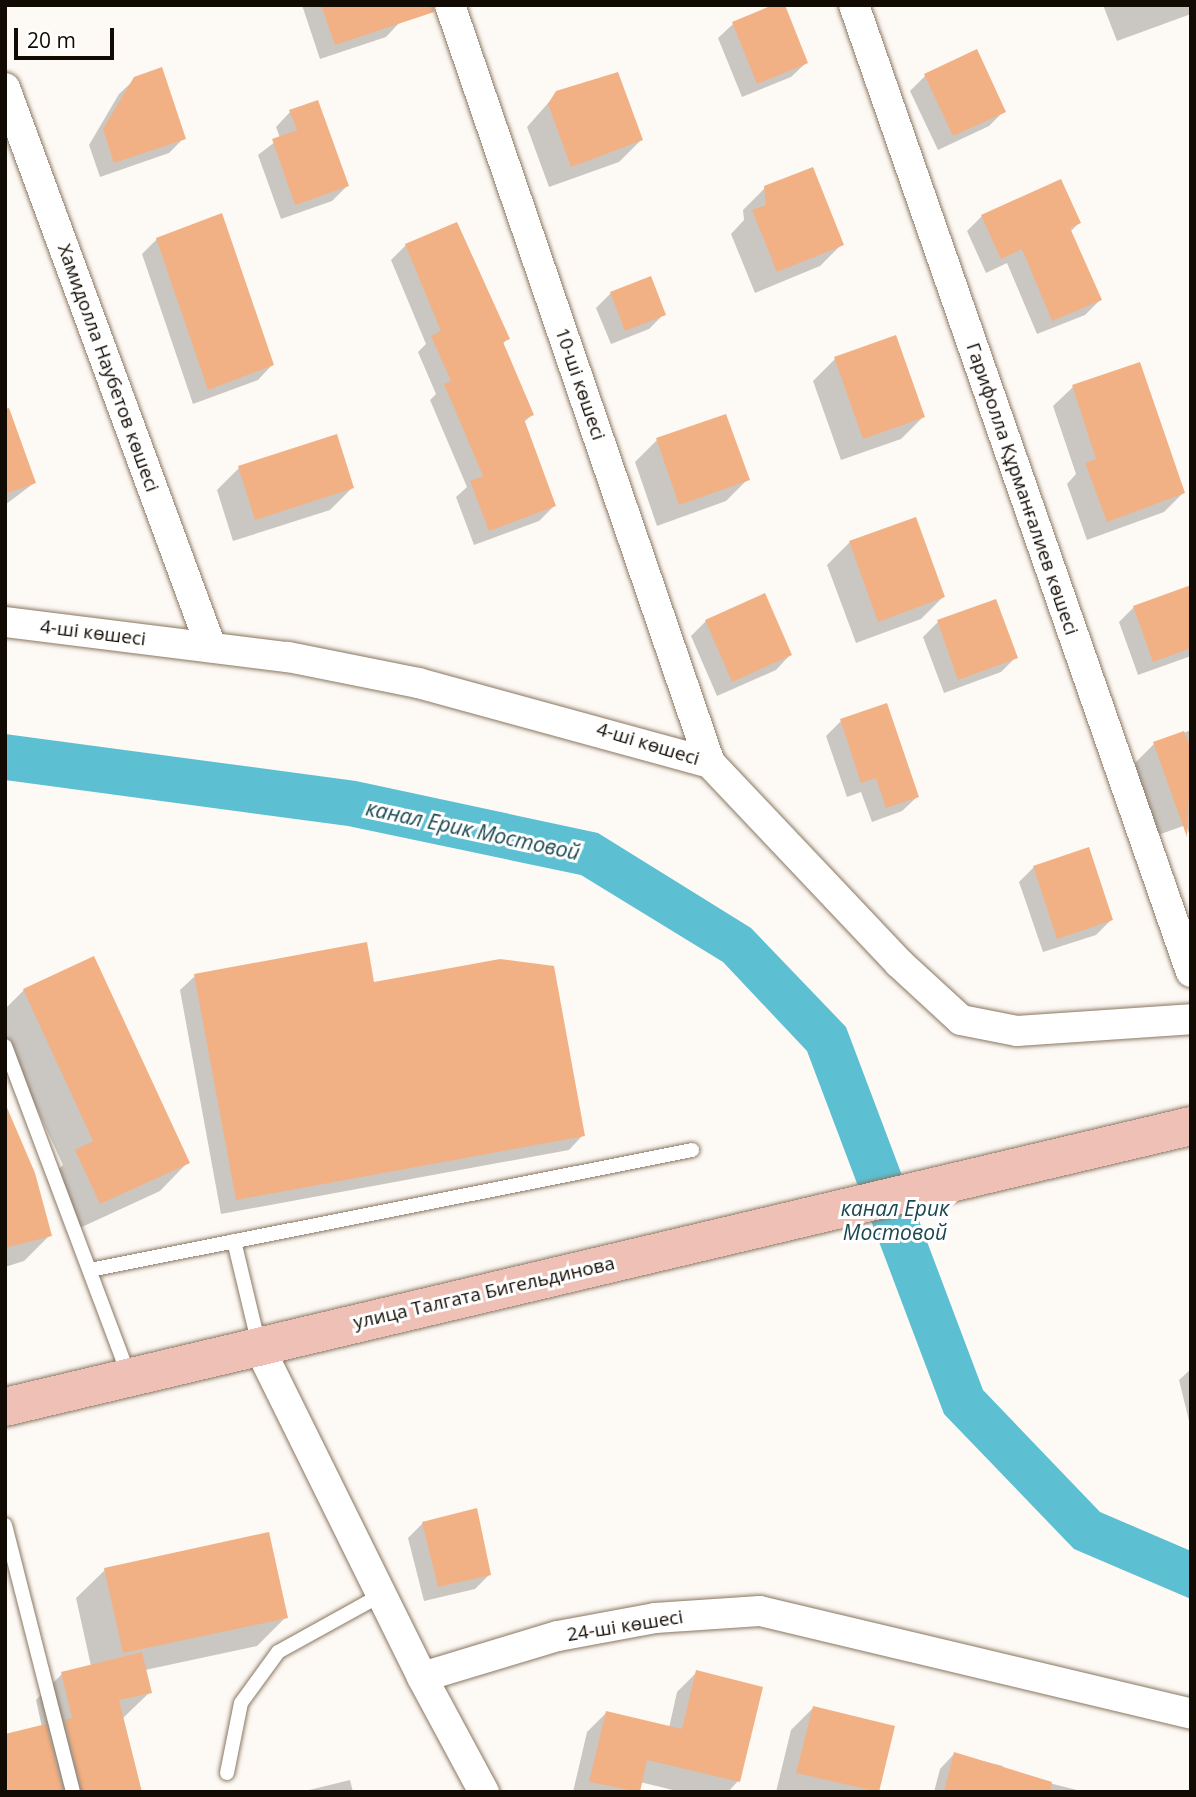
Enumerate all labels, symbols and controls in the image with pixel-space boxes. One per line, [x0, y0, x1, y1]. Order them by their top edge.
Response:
scale bar [18, 14, 117, 58]
text: 20 m [27, 26, 76, 54]
street label: Хамидолла Наубетов көшесі [52, 241, 164, 495]
street label: 10-ші көшесі [550, 325, 610, 443]
street label: Гарифолла Құрманғалиев көшесі [961, 340, 1083, 638]
street label: 4-ші көшесі [39, 615, 147, 651]
street label: 4-ші көшесі [594, 718, 702, 770]
water label: канал Ерик Мостовой [364, 795, 582, 865]
water label: канал Ерик Мостовой [841, 1195, 949, 1245]
street label: улица Талгата Бигельдинова [351, 1252, 617, 1334]
street label: 24-ші көшесі [565, 1606, 685, 1646]

